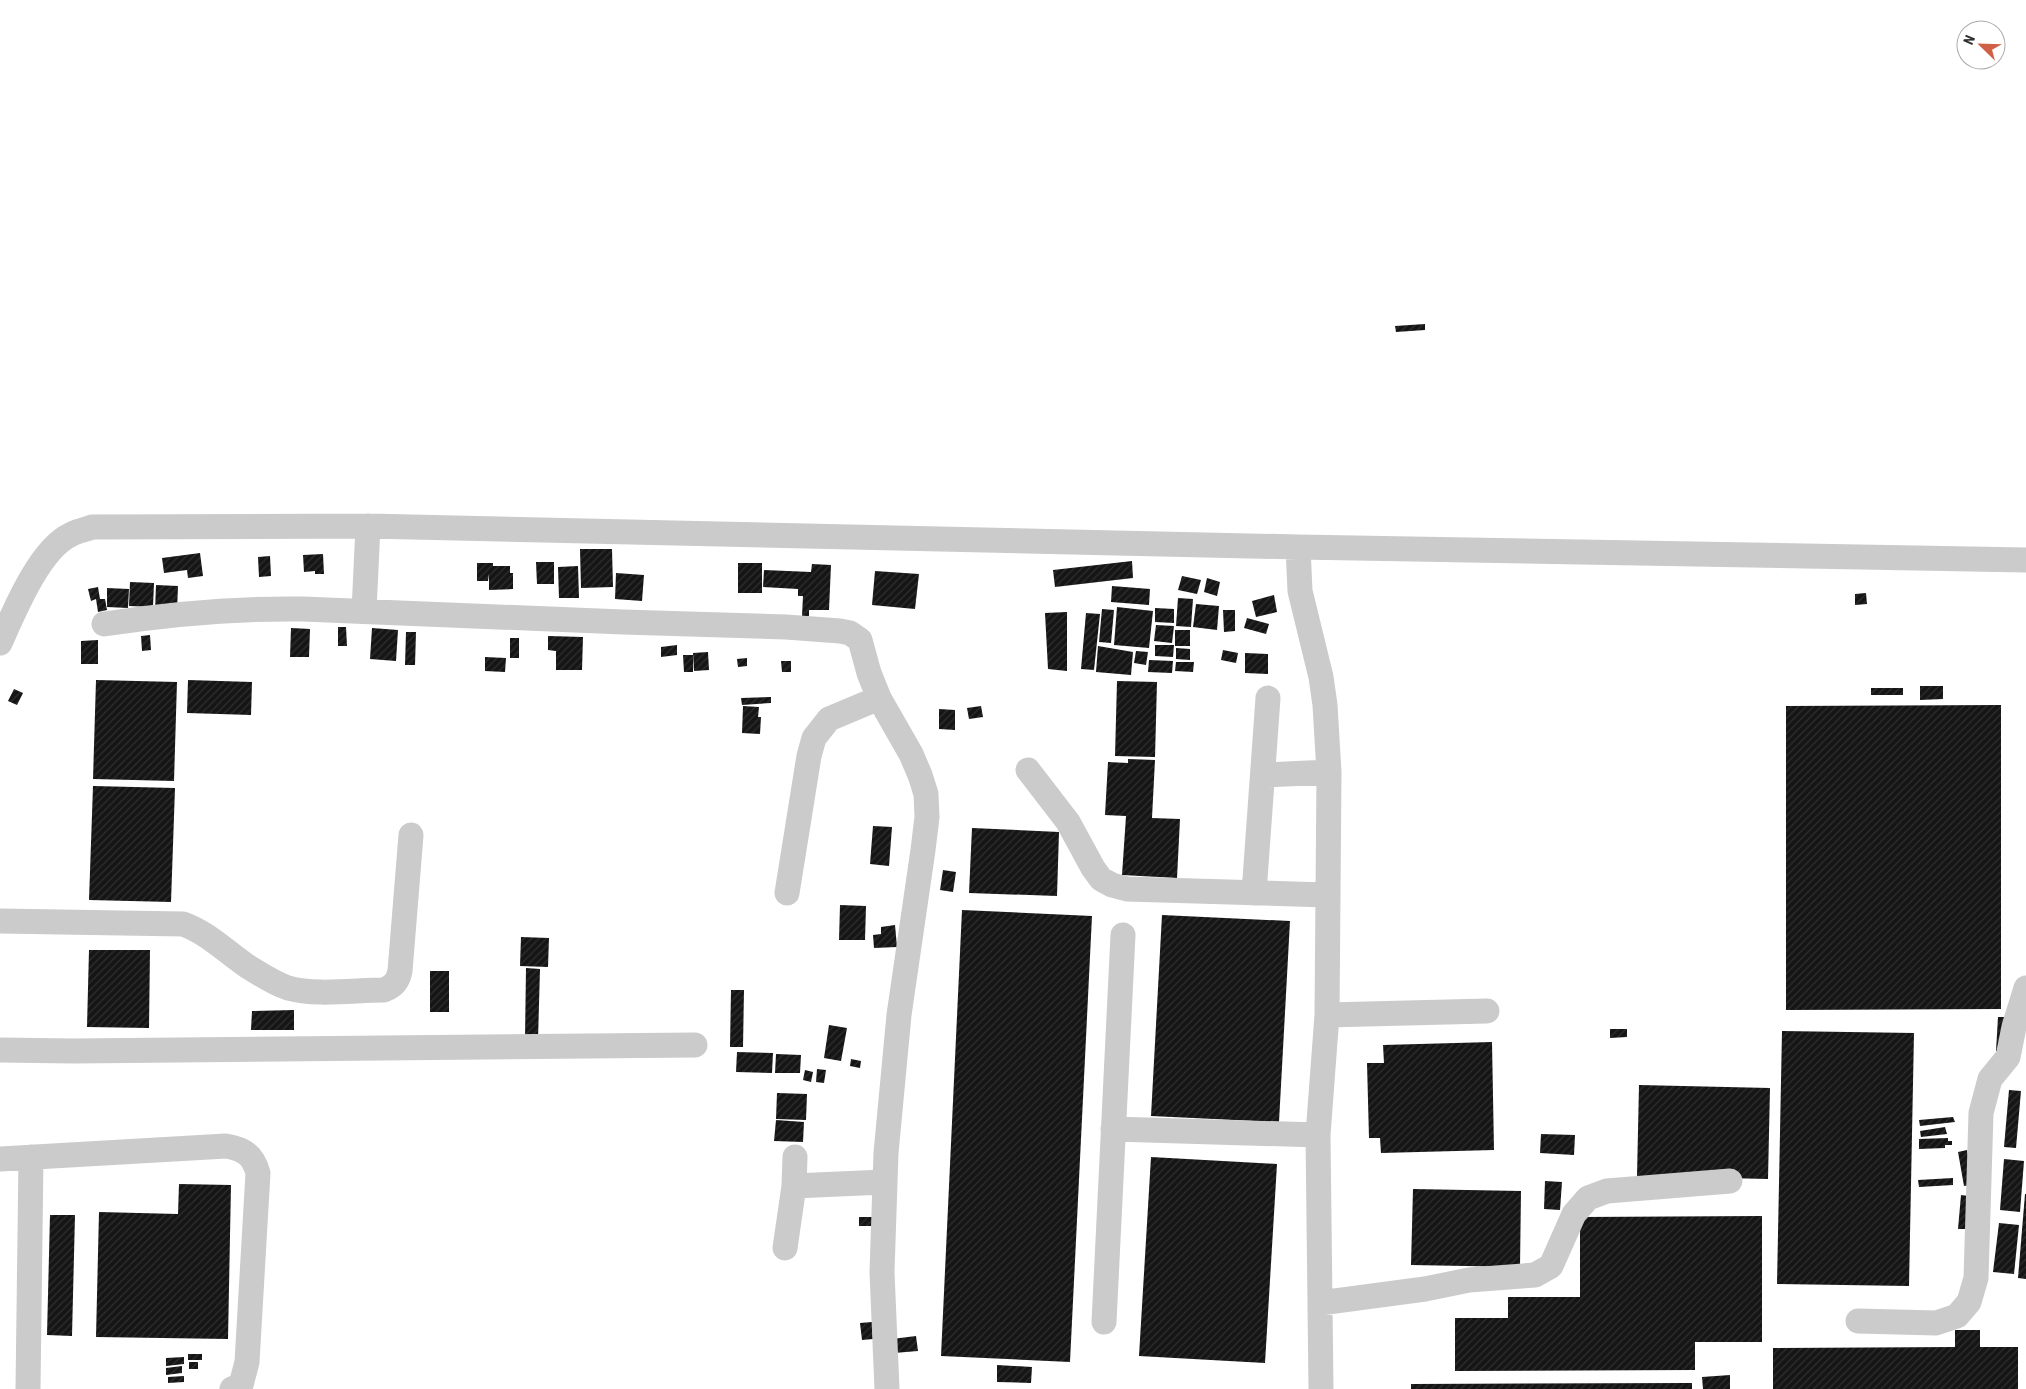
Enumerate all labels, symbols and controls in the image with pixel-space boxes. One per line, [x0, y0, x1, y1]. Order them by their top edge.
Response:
north arrow [1956, 20, 2006, 70]
text: N [1960, 33, 1978, 47]

